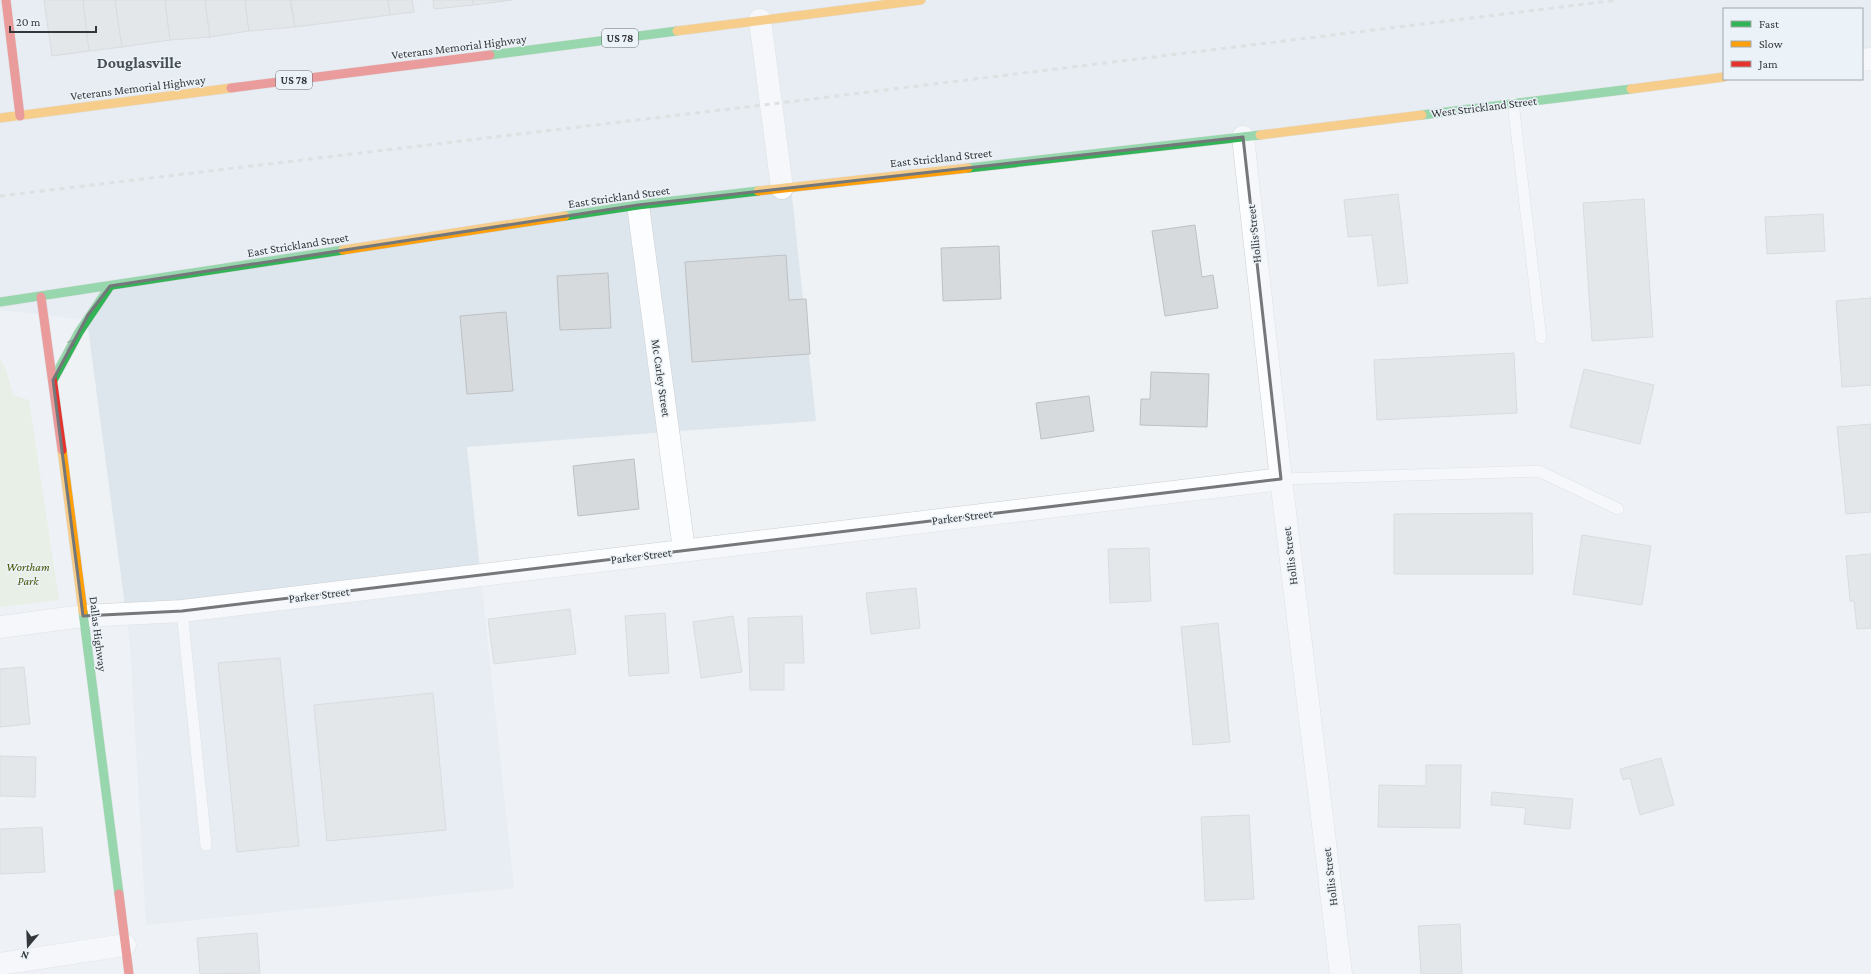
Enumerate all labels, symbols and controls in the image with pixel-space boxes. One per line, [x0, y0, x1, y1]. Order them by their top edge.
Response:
scale bar [10, 8, 96, 34]
legend [1723, 8, 1863, 80]
text: 20 m [16, 15, 41, 29]
text: Fast [1759, 17, 1780, 31]
road number: US 78 [602, 29, 638, 47]
street label: Veterans Memorial Highway [391, 32, 528, 62]
text: Slow [1759, 37, 1783, 51]
district label: Douglasville [97, 54, 182, 71]
text: Jam [1758, 57, 1778, 71]
road number: US 78 [276, 71, 312, 89]
street label: Veterans Memorial Highway [70, 73, 207, 103]
street label: West Strickland Street [1430, 93, 1539, 120]
street label: East Strickland Street [889, 146, 994, 170]
street label: East Strickland Street [567, 183, 672, 211]
street label: Hollis Street [1244, 203, 1264, 264]
street label: East Strickland Street [246, 230, 351, 260]
street label: Mc Carley Street [649, 338, 674, 419]
one-way arrow [67, 339, 75, 351]
street label: Parker Street [931, 506, 994, 528]
street label: Hollis Street [1279, 525, 1301, 586]
street label: Parker Street [610, 545, 673, 567]
park label: Wortham Park [6, 560, 50, 588]
street label: Parker Street [288, 584, 351, 606]
street label: Dallas Highway [86, 596, 110, 673]
street label: Hollis Street [1319, 846, 1341, 907]
north arrow [8, 926, 48, 966]
text: N [19, 948, 30, 962]

